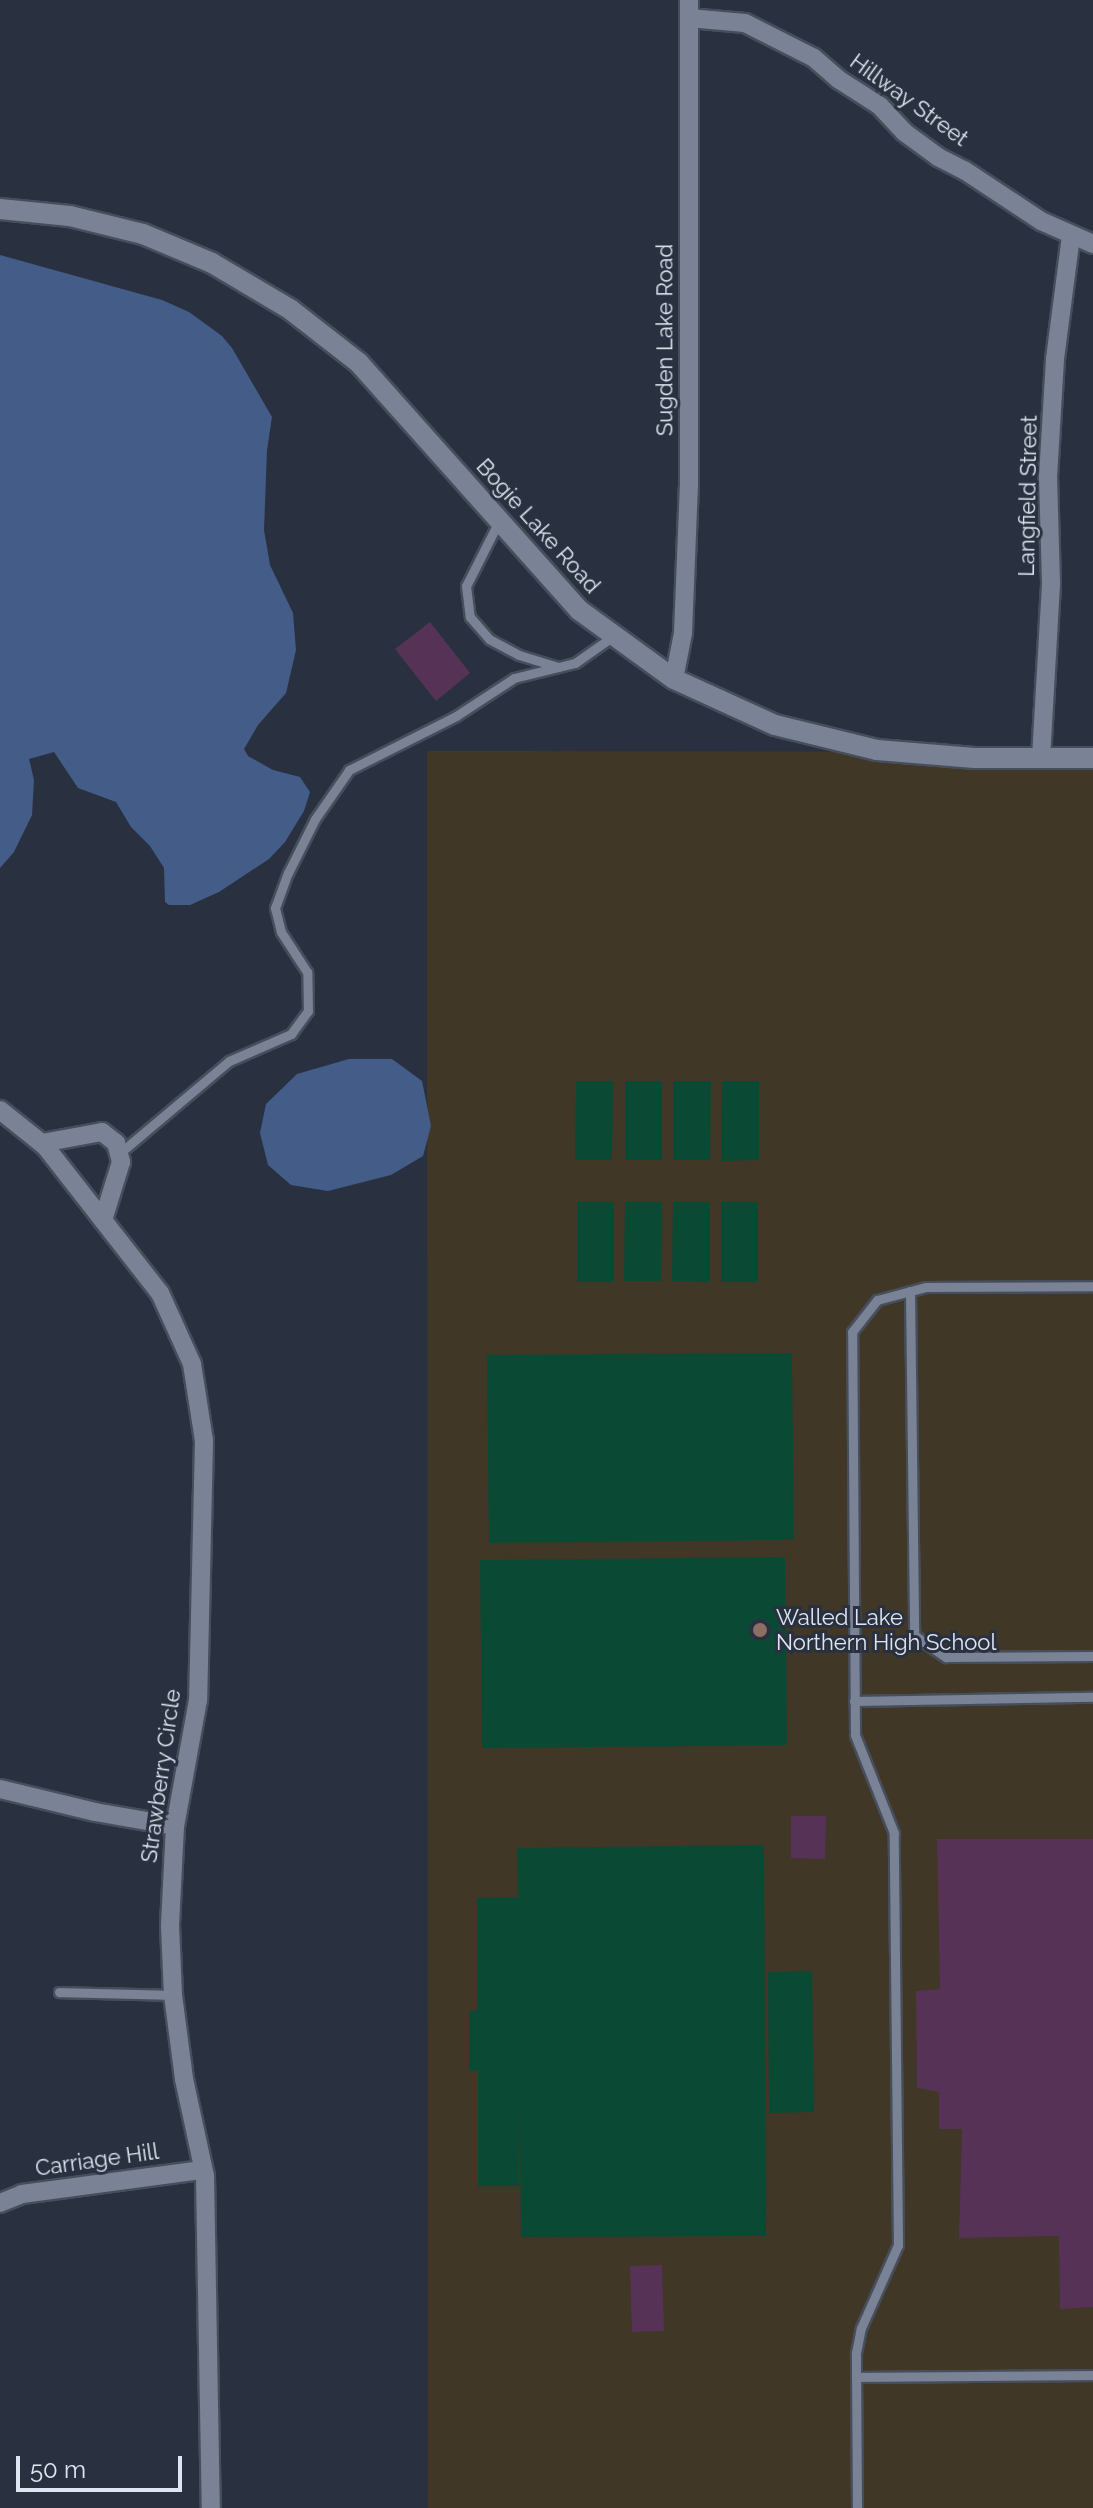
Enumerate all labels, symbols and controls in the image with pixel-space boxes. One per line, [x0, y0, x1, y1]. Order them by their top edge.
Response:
street label: Hillway Street [844, 48, 974, 152]
street label: Sugden Lake Road [652, 244, 678, 436]
street label: Langfield Street [1013, 415, 1043, 577]
street label: Bogie Lake Road [471, 453, 605, 599]
place label: Walled Lake Northern High School [776, 1604, 996, 1656]
marker: Walled Lake Northern High School [751, 1621, 769, 1639]
street label: Strawberry Circle [136, 1687, 186, 1865]
street label: Carriage Hill [34, 2138, 160, 2182]
scale bar [20, 2440, 186, 2490]
text: 50 m [30, 2455, 86, 2484]

